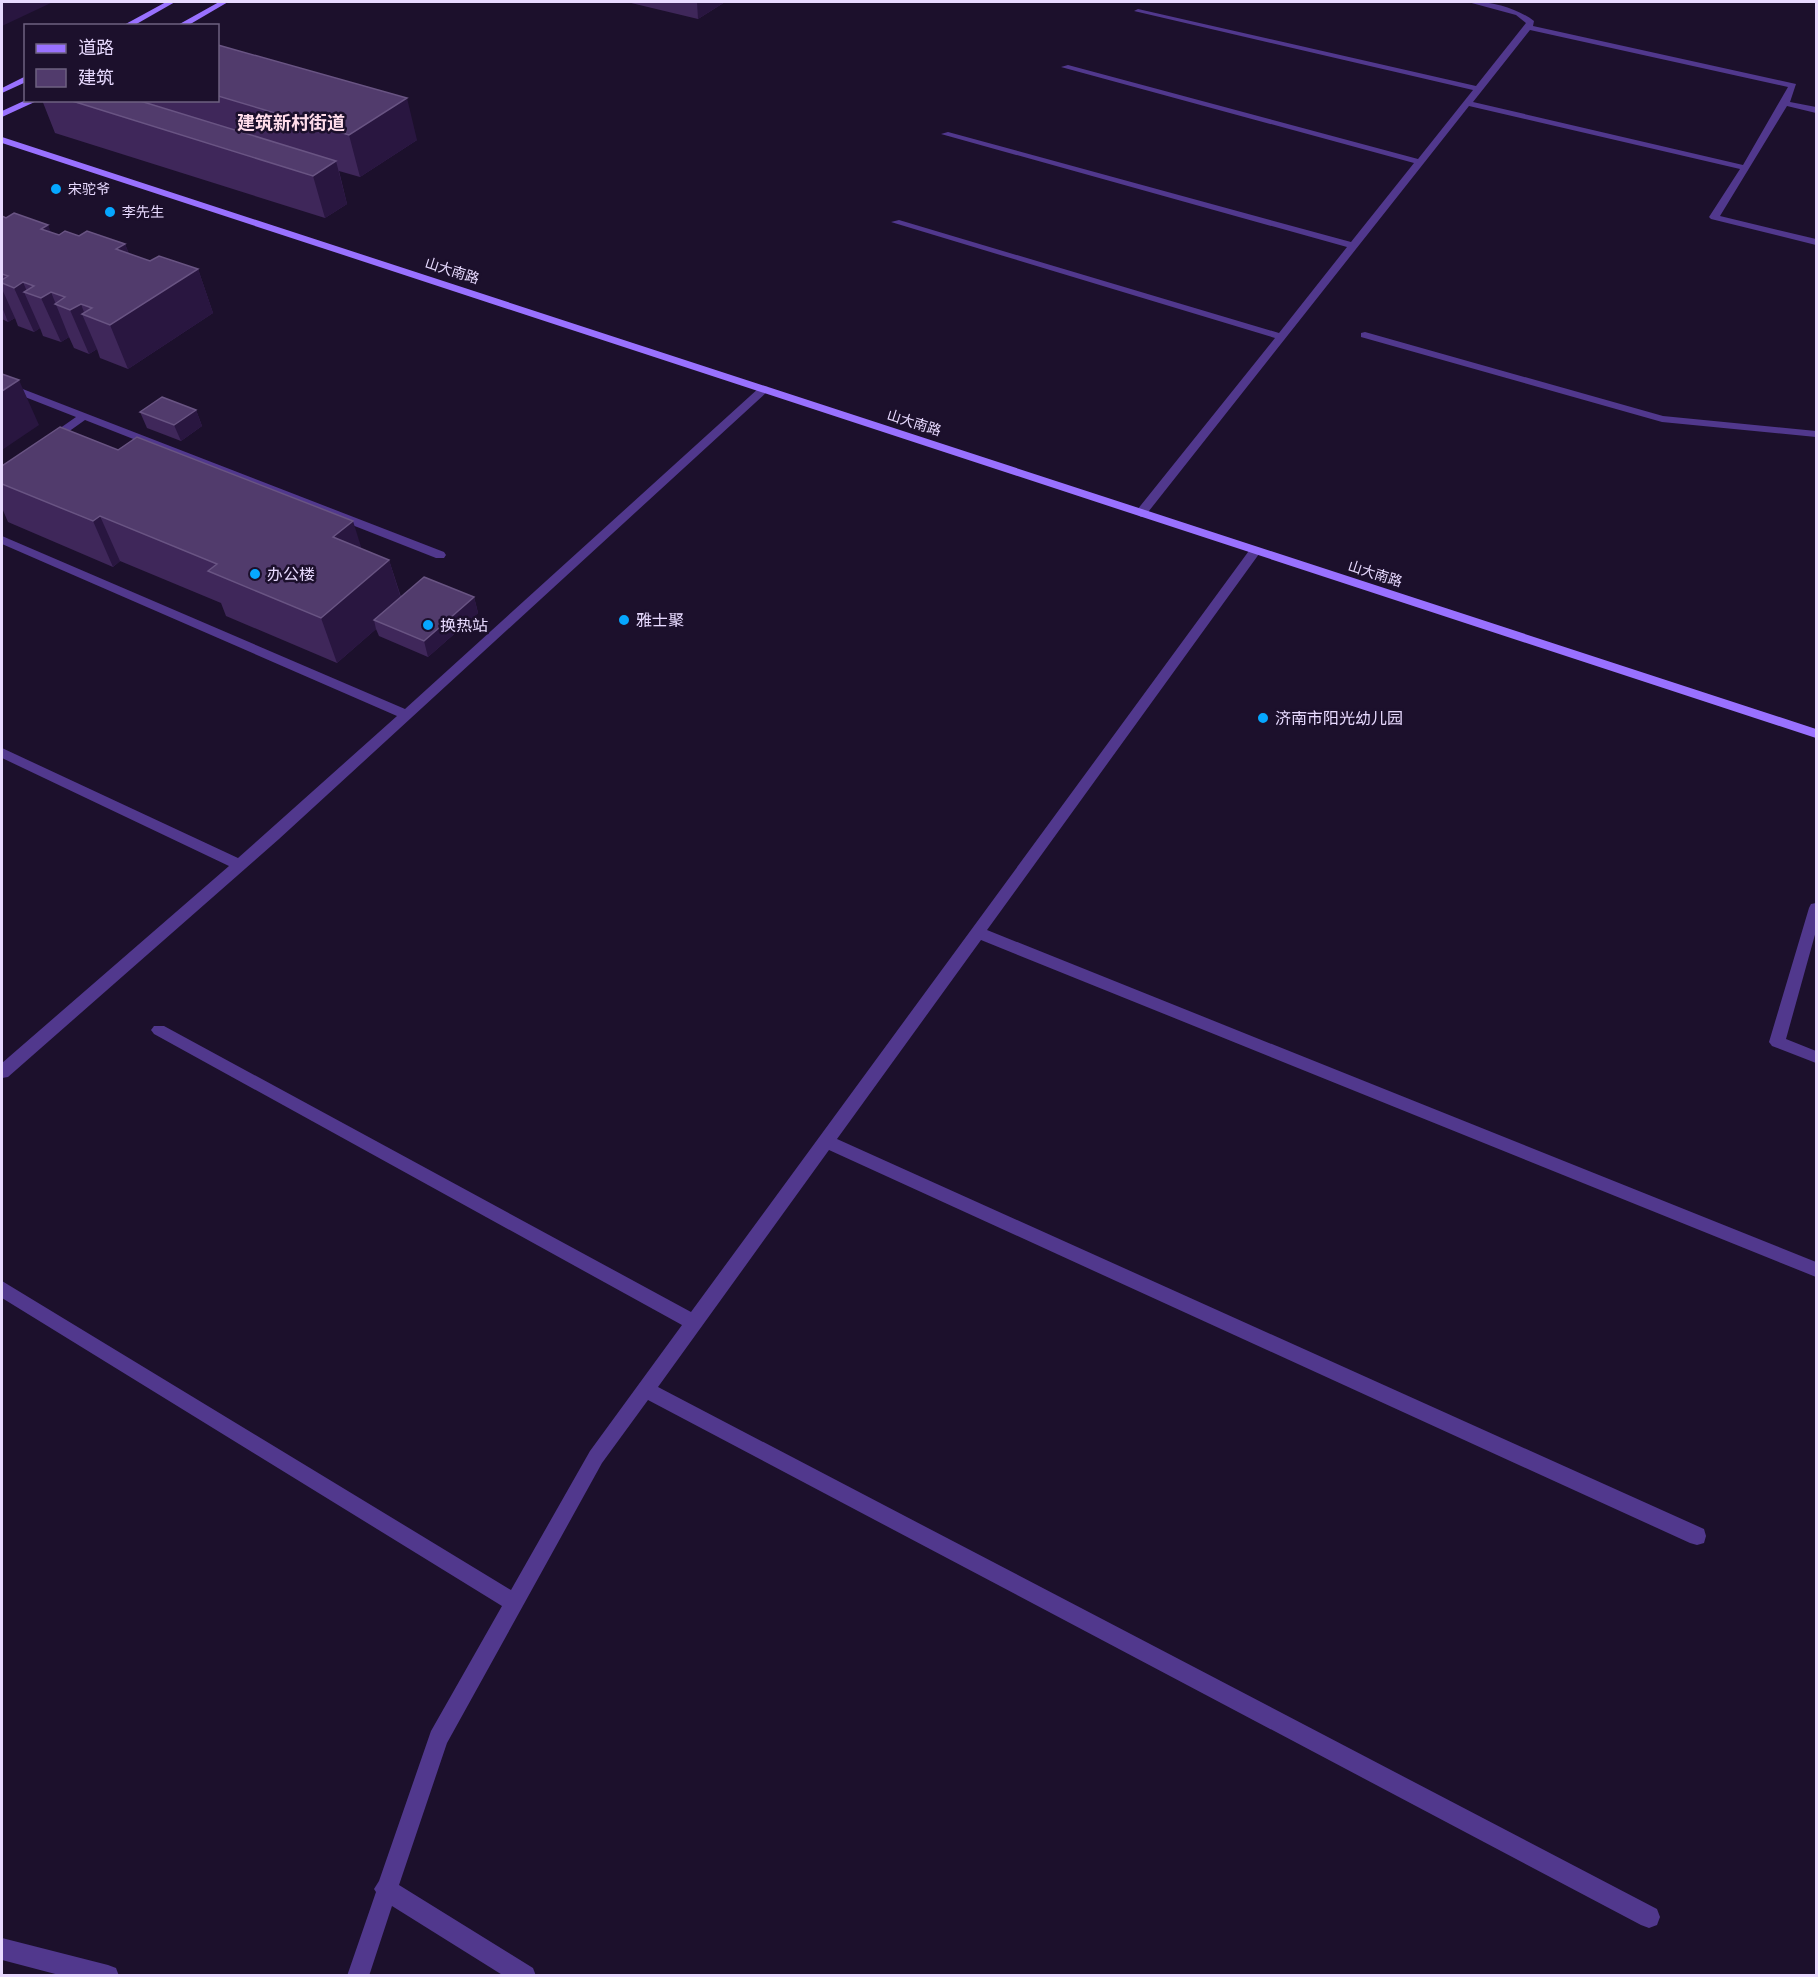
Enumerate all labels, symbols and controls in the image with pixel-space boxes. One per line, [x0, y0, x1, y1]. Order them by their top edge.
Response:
legend [24, 24, 219, 102]
text: 道路 [78, 37, 114, 59]
text: 建筑 [78, 67, 114, 89]
district label: 建筑新村街道 [237, 112, 345, 134]
place label: 宋驼爷 [68, 181, 110, 198]
marker: 宋驼爷 [49, 182, 63, 196]
place label: 李先生 [122, 204, 164, 221]
marker: 李先生 [103, 205, 117, 219]
street label: 山大南路 [423, 254, 481, 288]
street label: 山大南路 [885, 406, 943, 440]
street label: 山大南路 [1346, 557, 1404, 591]
place label: 办公楼 [267, 565, 315, 584]
marker: 办公楼 [248, 567, 262, 581]
place label: 雅士聚 [636, 611, 684, 630]
marker: 雅士聚 [617, 613, 631, 627]
place label: 换热站 [440, 616, 488, 635]
marker: 换热站 [421, 618, 435, 632]
place label: 济南市阳光幼儿园 [1275, 709, 1403, 728]
marker: 济南市阳光幼儿园 [1256, 711, 1270, 725]

